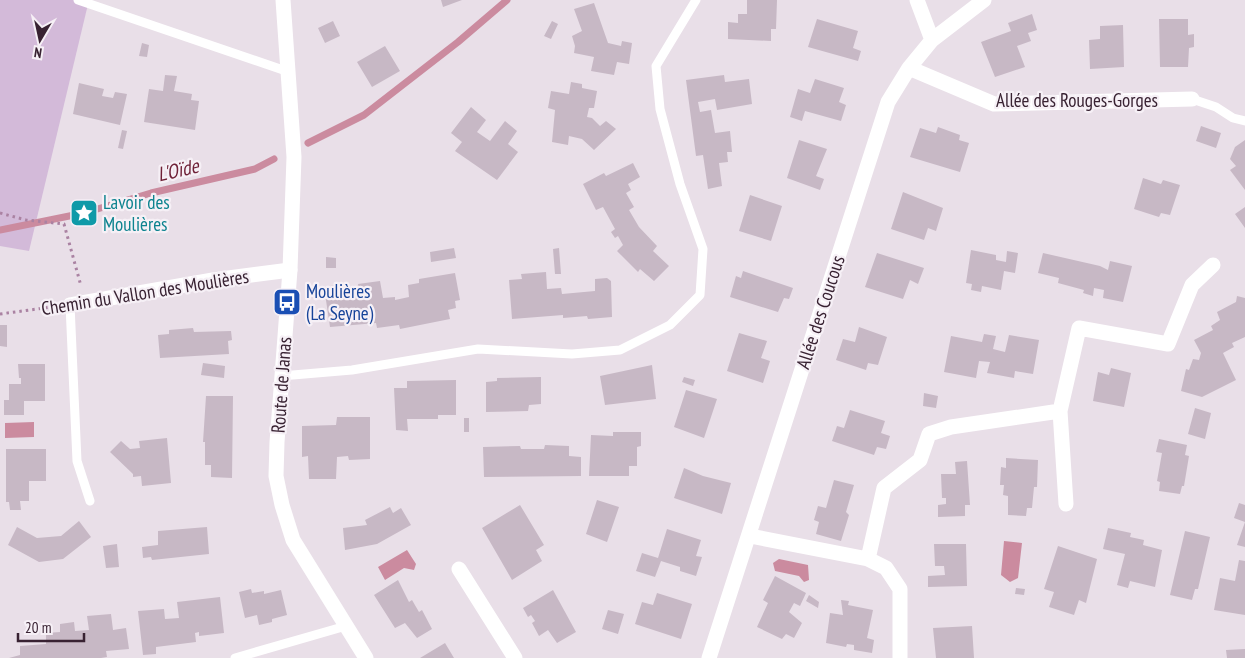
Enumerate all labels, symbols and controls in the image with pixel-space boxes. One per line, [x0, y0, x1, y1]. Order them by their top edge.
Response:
north arrow [15, 15, 65, 65]
text: N [33, 43, 43, 62]
street label: Allée des Rouges-Gorges [996, 88, 1158, 112]
water label: L'Oïde [155, 152, 203, 187]
place label: Lavoir des Moulières [103, 190, 170, 236]
place icon: Lavoir des Moulières [69, 198, 99, 228]
street label: Allée des Coucous [790, 252, 850, 372]
street label: Chemin du Vallon des Moulières [40, 264, 250, 320]
place label: Moulières (La Seyne) [306, 279, 374, 325]
bus stop icon: Moulières (La Seyne) [272, 287, 302, 317]
street label: Route de Janas [266, 336, 296, 434]
scale bar [18, 610, 84, 642]
text: 20 m [25, 618, 51, 637]

